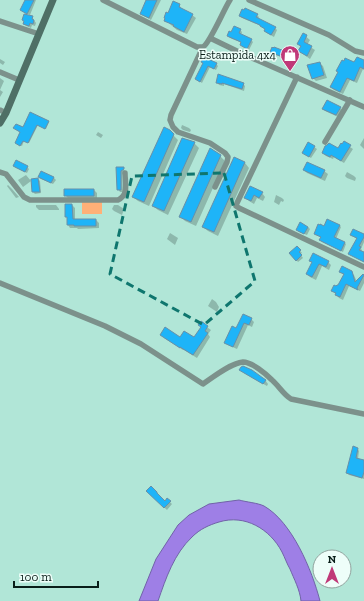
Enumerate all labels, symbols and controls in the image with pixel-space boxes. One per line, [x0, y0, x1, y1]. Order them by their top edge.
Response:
shop icon: Estampida 4x4 [279, 44, 301, 72]
place label: Estampida 4x4 [199, 48, 277, 62]
north arrow [312, 549, 352, 589]
text: N [328, 553, 337, 566]
scale bar [14, 563, 98, 589]
text: 100 m [20, 570, 52, 584]

